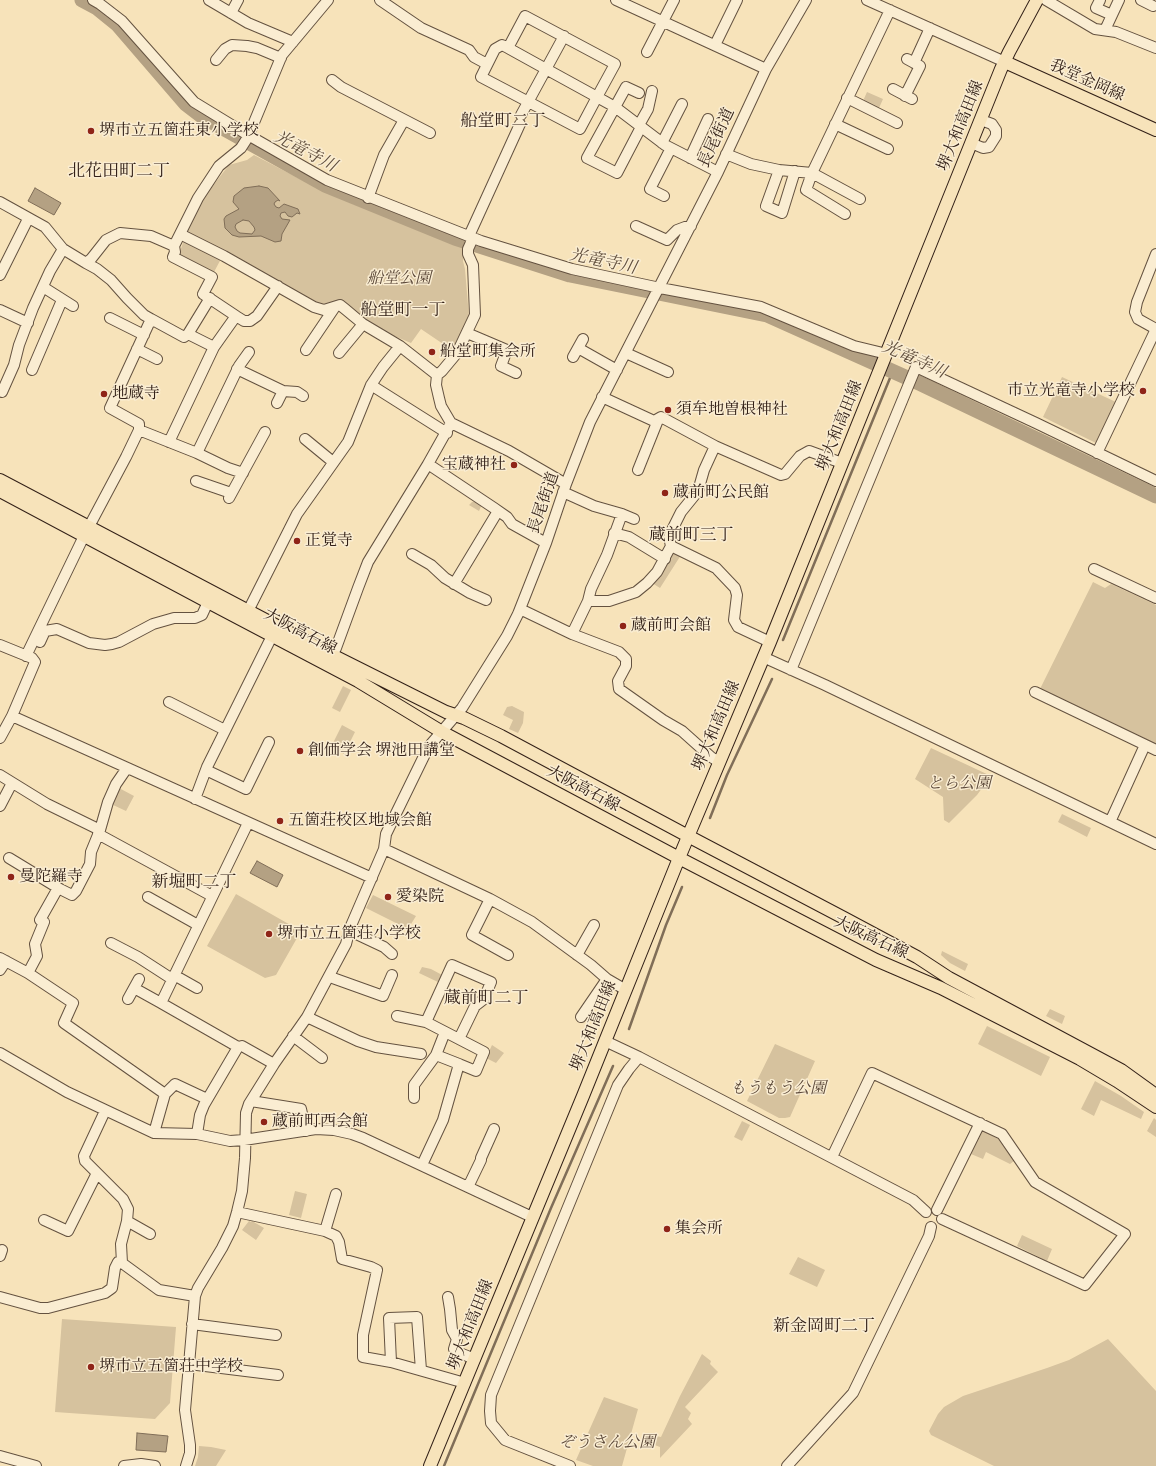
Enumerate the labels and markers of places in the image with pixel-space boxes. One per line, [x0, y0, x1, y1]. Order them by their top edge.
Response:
place label: 堺市立五箇荘東小学校 [99, 121, 259, 141]
marker: 堺市立五箇荘東小学校 [86, 126, 96, 136]
place label: 船堂町集会所 [440, 342, 536, 362]
marker: 船堂町集会所 [427, 347, 437, 357]
place label: 市立光竜寺小学校 [1007, 381, 1135, 401]
place label: 地蔵寺 [112, 384, 160, 404]
marker: 市立光竜寺小学校 [1138, 386, 1148, 396]
marker: 地蔵寺 [99, 389, 109, 399]
place label: 須牟地曽根神社 [676, 400, 788, 420]
marker: 須牟地曽根神社 [663, 405, 673, 415]
place label: 宝蔵神社 [442, 455, 506, 475]
marker: 宝蔵神社 [509, 460, 519, 470]
place label: 蔵前町公民館 [673, 483, 769, 503]
marker: 蔵前町公民館 [660, 488, 670, 498]
place label: 正覚寺 [305, 531, 353, 551]
marker: 正覚寺 [292, 536, 302, 546]
place label: 蔵前町会館 [631, 616, 711, 636]
marker: 蔵前町会館 [618, 621, 628, 631]
place label: 創価学会 堺池田講堂 [308, 741, 455, 761]
marker: 創価学会 堺池田講堂 [295, 746, 305, 756]
place label: 五箇荘校区地域会館 [288, 811, 432, 831]
marker: 五箇荘校区地域会館 [275, 816, 285, 826]
place label: 曼陀羅寺 [19, 867, 83, 887]
marker: 曼陀羅寺 [6, 872, 16, 882]
place label: 愛染院 [396, 887, 444, 907]
marker: 愛染院 [383, 892, 393, 902]
place label: 堺市立五箇荘小学校 [277, 924, 421, 944]
marker: 堺市立五箇荘小学校 [264, 929, 274, 939]
place label: 蔵前町西会館 [272, 1112, 368, 1132]
marker: 蔵前町西会館 [259, 1117, 269, 1127]
place label: 集会所 [675, 1219, 723, 1239]
marker: 集会所 [662, 1224, 672, 1234]
place label: 堺市立五箇荘中学校 [99, 1357, 243, 1377]
marker: 堺市立五箇荘中学校 [86, 1362, 96, 1372]

